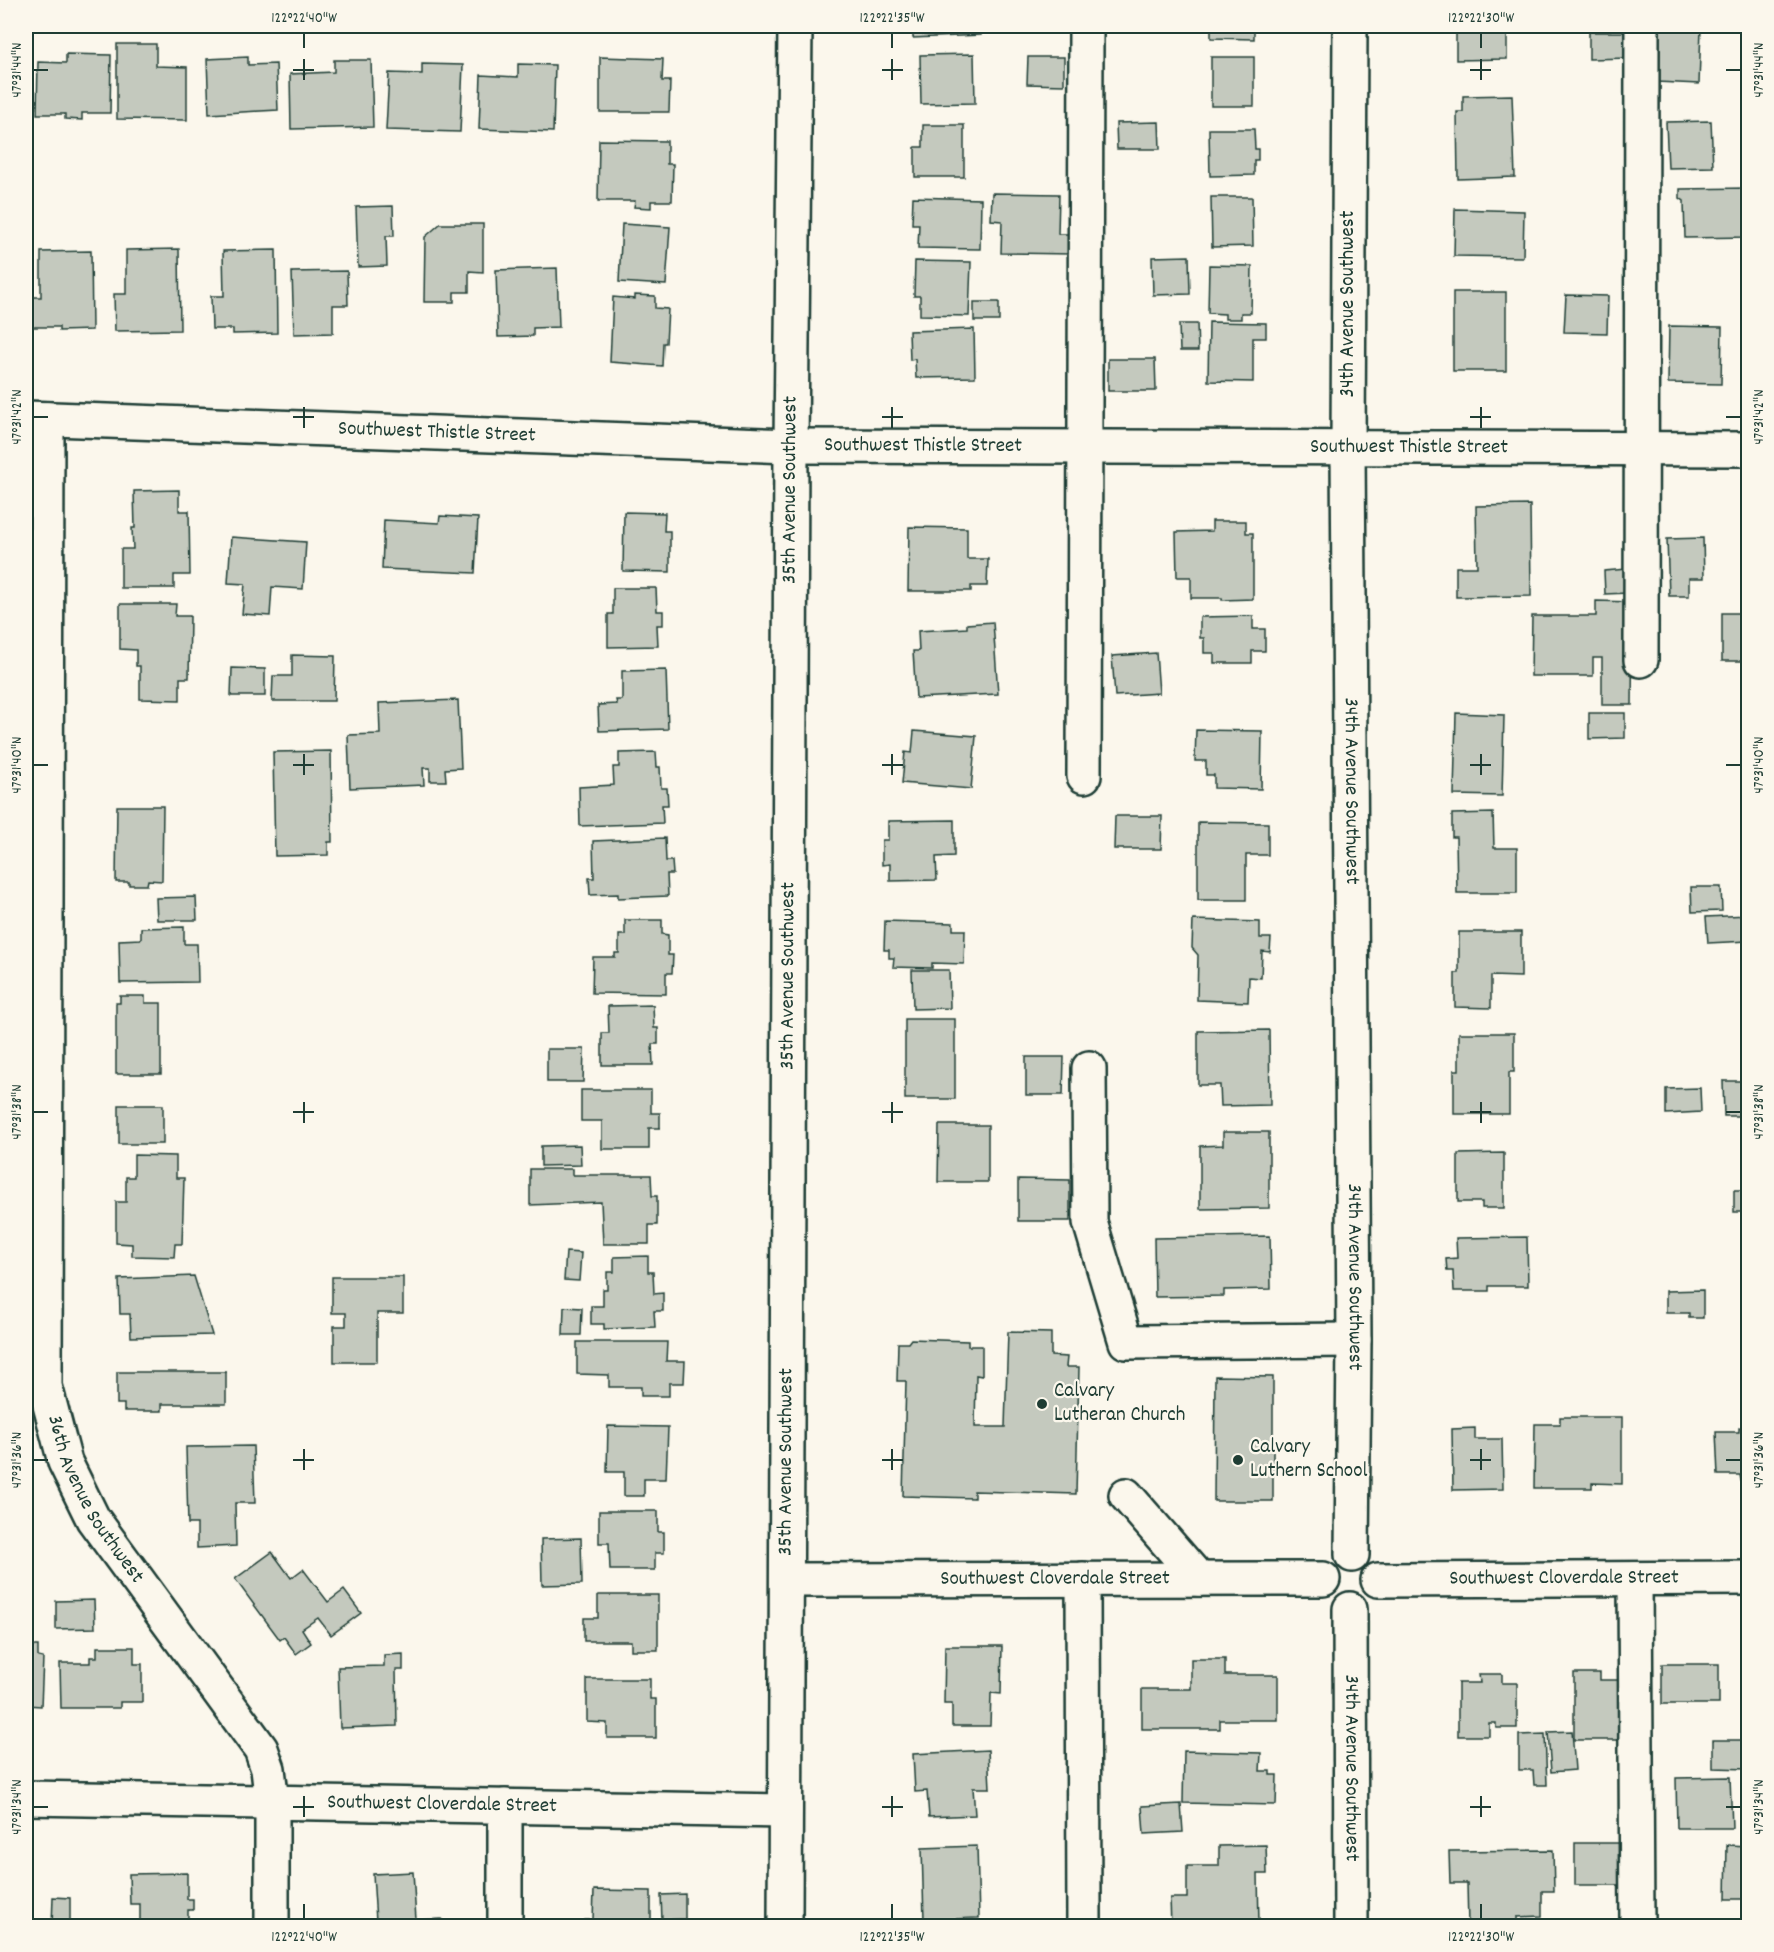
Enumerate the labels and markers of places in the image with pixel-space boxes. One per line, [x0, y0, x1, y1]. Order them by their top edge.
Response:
place label: Calvary Lutheran Church [1054, 1377, 1185, 1431]
marker: Calvary Lutheran Church [1035, 1397, 1049, 1411]
place label: Calvary Luthern School [1250, 1433, 1368, 1487]
marker: Calvary Luthern School [1231, 1453, 1245, 1467]

